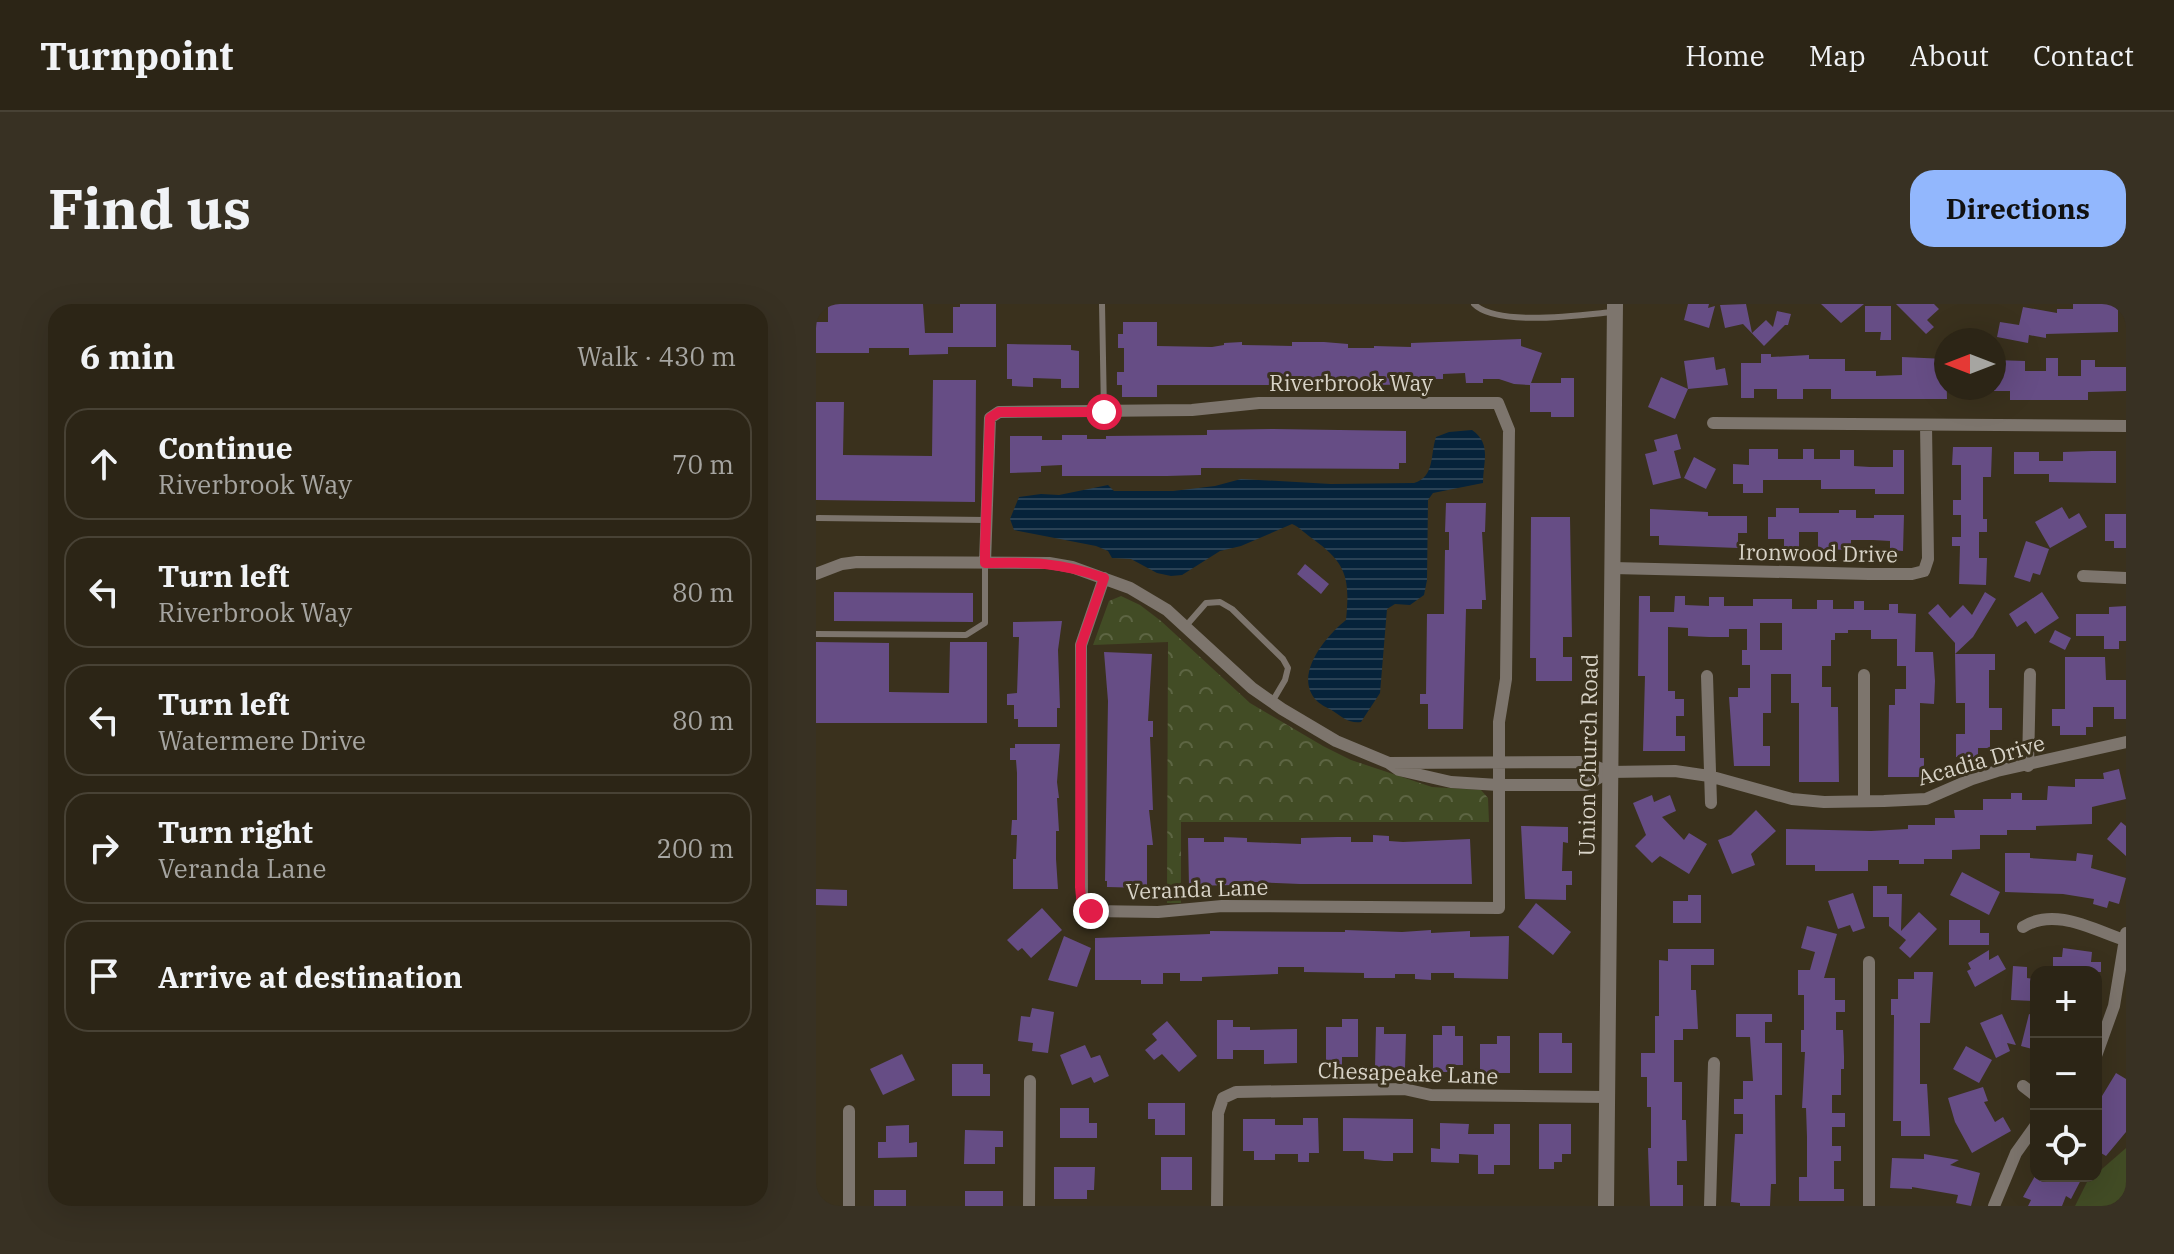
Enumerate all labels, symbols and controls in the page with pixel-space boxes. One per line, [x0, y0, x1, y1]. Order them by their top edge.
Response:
text: Turnpoint [40, 31, 234, 80]
text: Home [1685, 37, 1765, 74]
text: Map [1809, 37, 1866, 74]
text: About [1910, 37, 1989, 74]
text: Contact [2033, 37, 2134, 74]
button: Directions [1910, 170, 2126, 247]
text: Find us [48, 172, 251, 244]
north arrow [1934, 328, 2006, 400]
text: 6 min [80, 334, 175, 378]
text: Walk · 430 m [577, 339, 736, 373]
street label: Riverbrook Way [1269, 368, 1433, 397]
route start [1086, 394, 1122, 430]
text: Continue [158, 428, 293, 467]
icon: ahead [82, 442, 126, 486]
text: 70 m [672, 447, 734, 481]
text: Riverbrook Way [158, 467, 352, 501]
street label: Ironwood Drive [1738, 537, 1898, 568]
text: Turn left [158, 556, 290, 595]
icon: left [82, 570, 126, 614]
text: 80 m [672, 575, 734, 609]
text: Riverbrook Way [158, 595, 352, 629]
street label: Union Church Road [1571, 653, 1604, 857]
text: Turn left [158, 684, 290, 723]
icon: left [82, 698, 126, 742]
text: 80 m [672, 703, 734, 737]
text: Watermere Drive [158, 723, 366, 757]
street label: Acadia Drive [1914, 727, 2048, 792]
text: Turn right [158, 812, 313, 851]
icon: right [82, 826, 126, 870]
text: 200 m [656, 831, 734, 865]
text: Veranda Lane [158, 851, 326, 885]
street label: Veranda Lane [1125, 872, 1269, 905]
route end [1073, 893, 1109, 929]
icon: arrive [82, 954, 126, 998]
text: Arrive at destination [158, 957, 463, 996]
map controls [2030, 966, 2102, 1182]
button: + [2030, 966, 2102, 1038]
button: − [2030, 1038, 2102, 1110]
street label: Chesapeake Lane [1317, 1055, 1499, 1090]
button: locate [2030, 1110, 2102, 1182]

